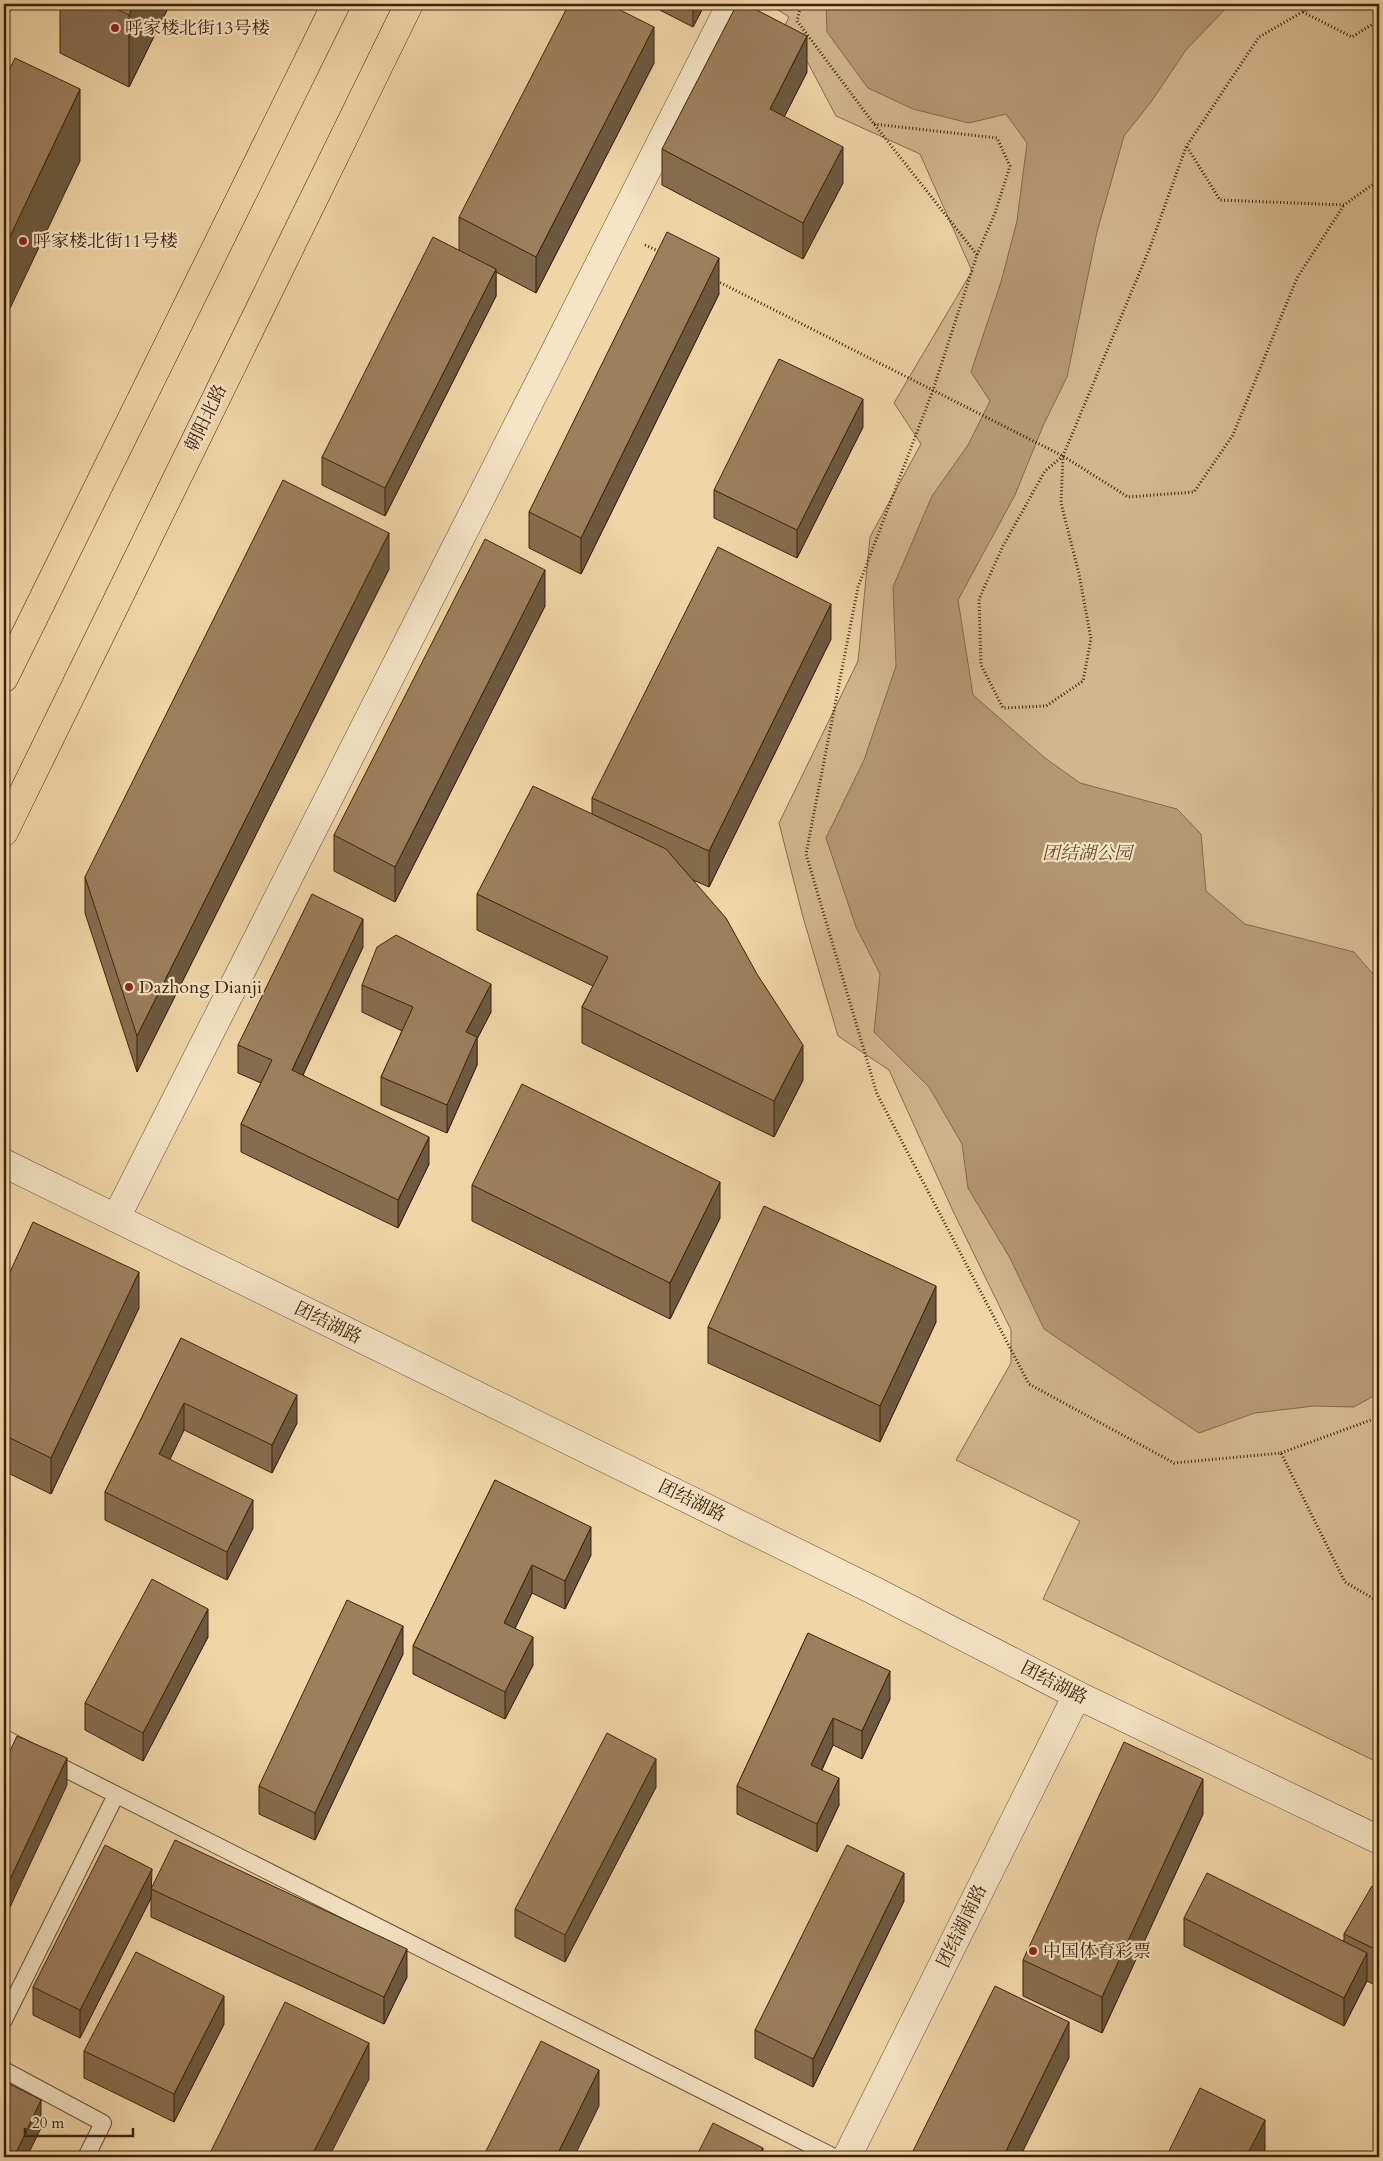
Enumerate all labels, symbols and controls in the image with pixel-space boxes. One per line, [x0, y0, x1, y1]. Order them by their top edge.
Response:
place label: 呼家楼北街13号楼 [125, 16, 269, 41]
marker: 呼家楼北街13号楼 [109, 22, 121, 34]
place label: 呼家楼北街11号楼 [33, 229, 177, 254]
marker: 呼家楼北街11号楼 [17, 235, 29, 247]
street label: 朝阳北路 [179, 380, 233, 456]
park label: 团结湖公园 [1042, 841, 1135, 866]
place label: Dazhong Dianji [139, 975, 262, 1000]
marker: Dazhong Dianji [123, 981, 135, 993]
street label: 团结湖路 [290, 1296, 366, 1350]
street label: 团结湖路 [654, 1474, 730, 1528]
street label: 团结湖路 [1016, 1656, 1092, 1710]
street label: 团结湖南路 [931, 1880, 993, 1972]
place label: 中国体育彩票 [1043, 1939, 1151, 1964]
marker: 中国体育彩票 [1027, 1945, 1039, 1957]
scale bar [25, 2106, 132, 2138]
text: 20 m [32, 2113, 64, 2133]

